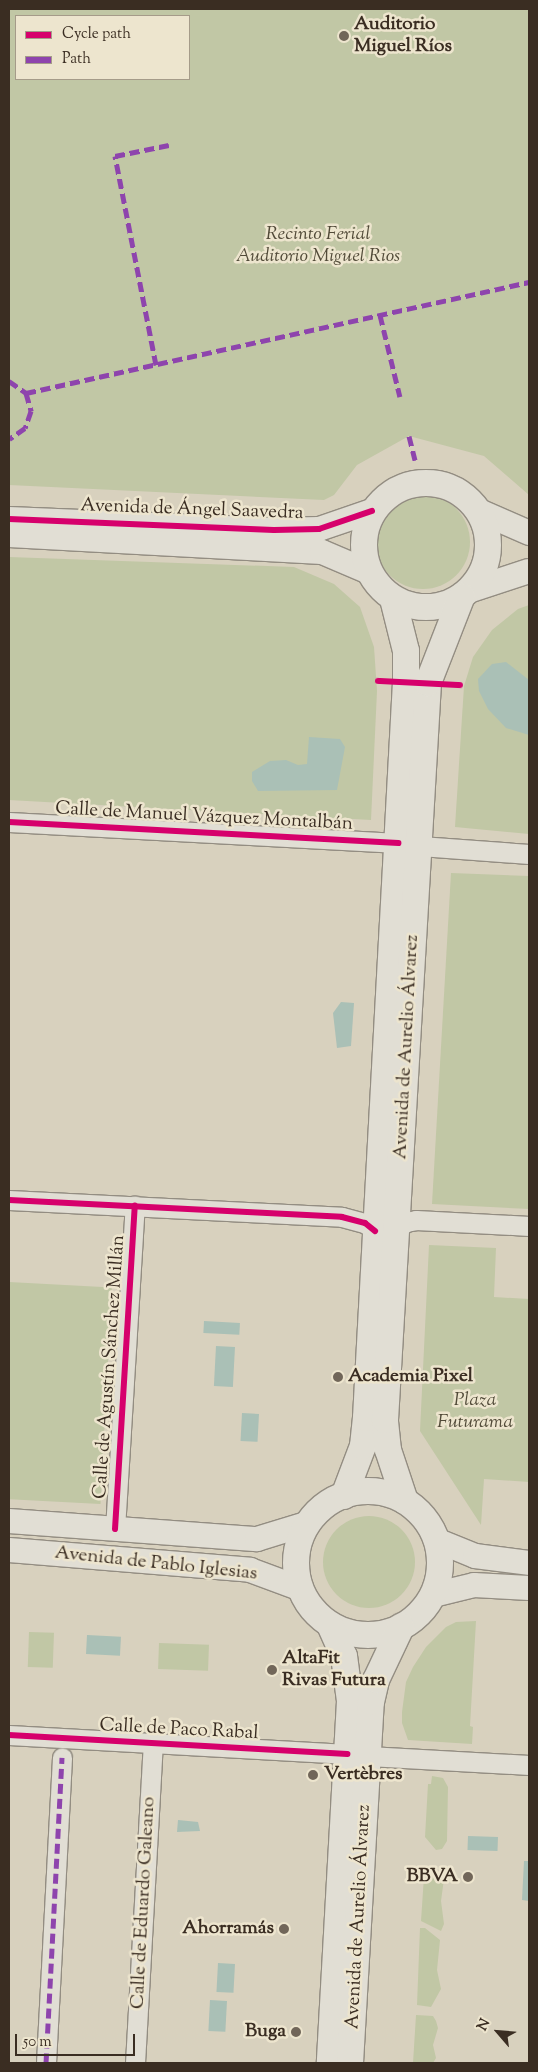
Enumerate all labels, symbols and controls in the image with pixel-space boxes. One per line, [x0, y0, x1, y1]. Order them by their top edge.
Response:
place label: Auditorio Miguel Ríos [354, 14, 452, 58]
legend [15, 15, 190, 80]
text: Cycle path [62, 24, 131, 45]
marker: Auditorio Miguel Ríos [338, 30, 350, 42]
text: Path [62, 49, 91, 70]
park label: Recinto Ferial Auditorio Miguel Rios [236, 224, 400, 268]
street label: Avenida de Ángel Saavedra [80, 495, 304, 525]
street label: Calle de Manuel Vázquez Montalbán [55, 798, 353, 836]
street label: Avenida de Aurelio Álvarez [390, 934, 424, 1160]
street label: Calle de Agustín Sánchez Millán [89, 1234, 131, 1500]
place label: Academia Pixel [348, 1366, 473, 1388]
marker: Academia Pixel [332, 1371, 344, 1383]
park label: Plaza Futurama [437, 1390, 513, 1434]
street label: Avenida de Pablo Iglesias [54, 1542, 258, 1586]
place label: AltaFit Rivas Futura [282, 1648, 386, 1692]
marker: AltaFit Rivas Futura [266, 1664, 278, 1676]
street label: Calle de Paco Rabal [99, 1714, 259, 1746]
place label: Vertèbres [324, 1764, 402, 1786]
marker: Vertèbres [306, 1768, 320, 1782]
street label: Calle de Eduardo Galeano [127, 1796, 161, 2010]
street label: Avenida de Aurelio Álvarez [342, 1804, 376, 2030]
place label: BBVA [407, 1866, 458, 1888]
marker: BBVA [462, 1871, 474, 1883]
place label: Ahorramás [182, 1918, 274, 1940]
marker: Ahorramás [278, 1923, 290, 1935]
north arrow [473, 2007, 523, 2057]
text: N [473, 2016, 496, 2035]
place label: Buga [245, 2021, 286, 2043]
scale bar [18, 2024, 138, 2056]
marker: Buga [290, 2026, 302, 2038]
text: 50 m [23, 2032, 52, 2053]

